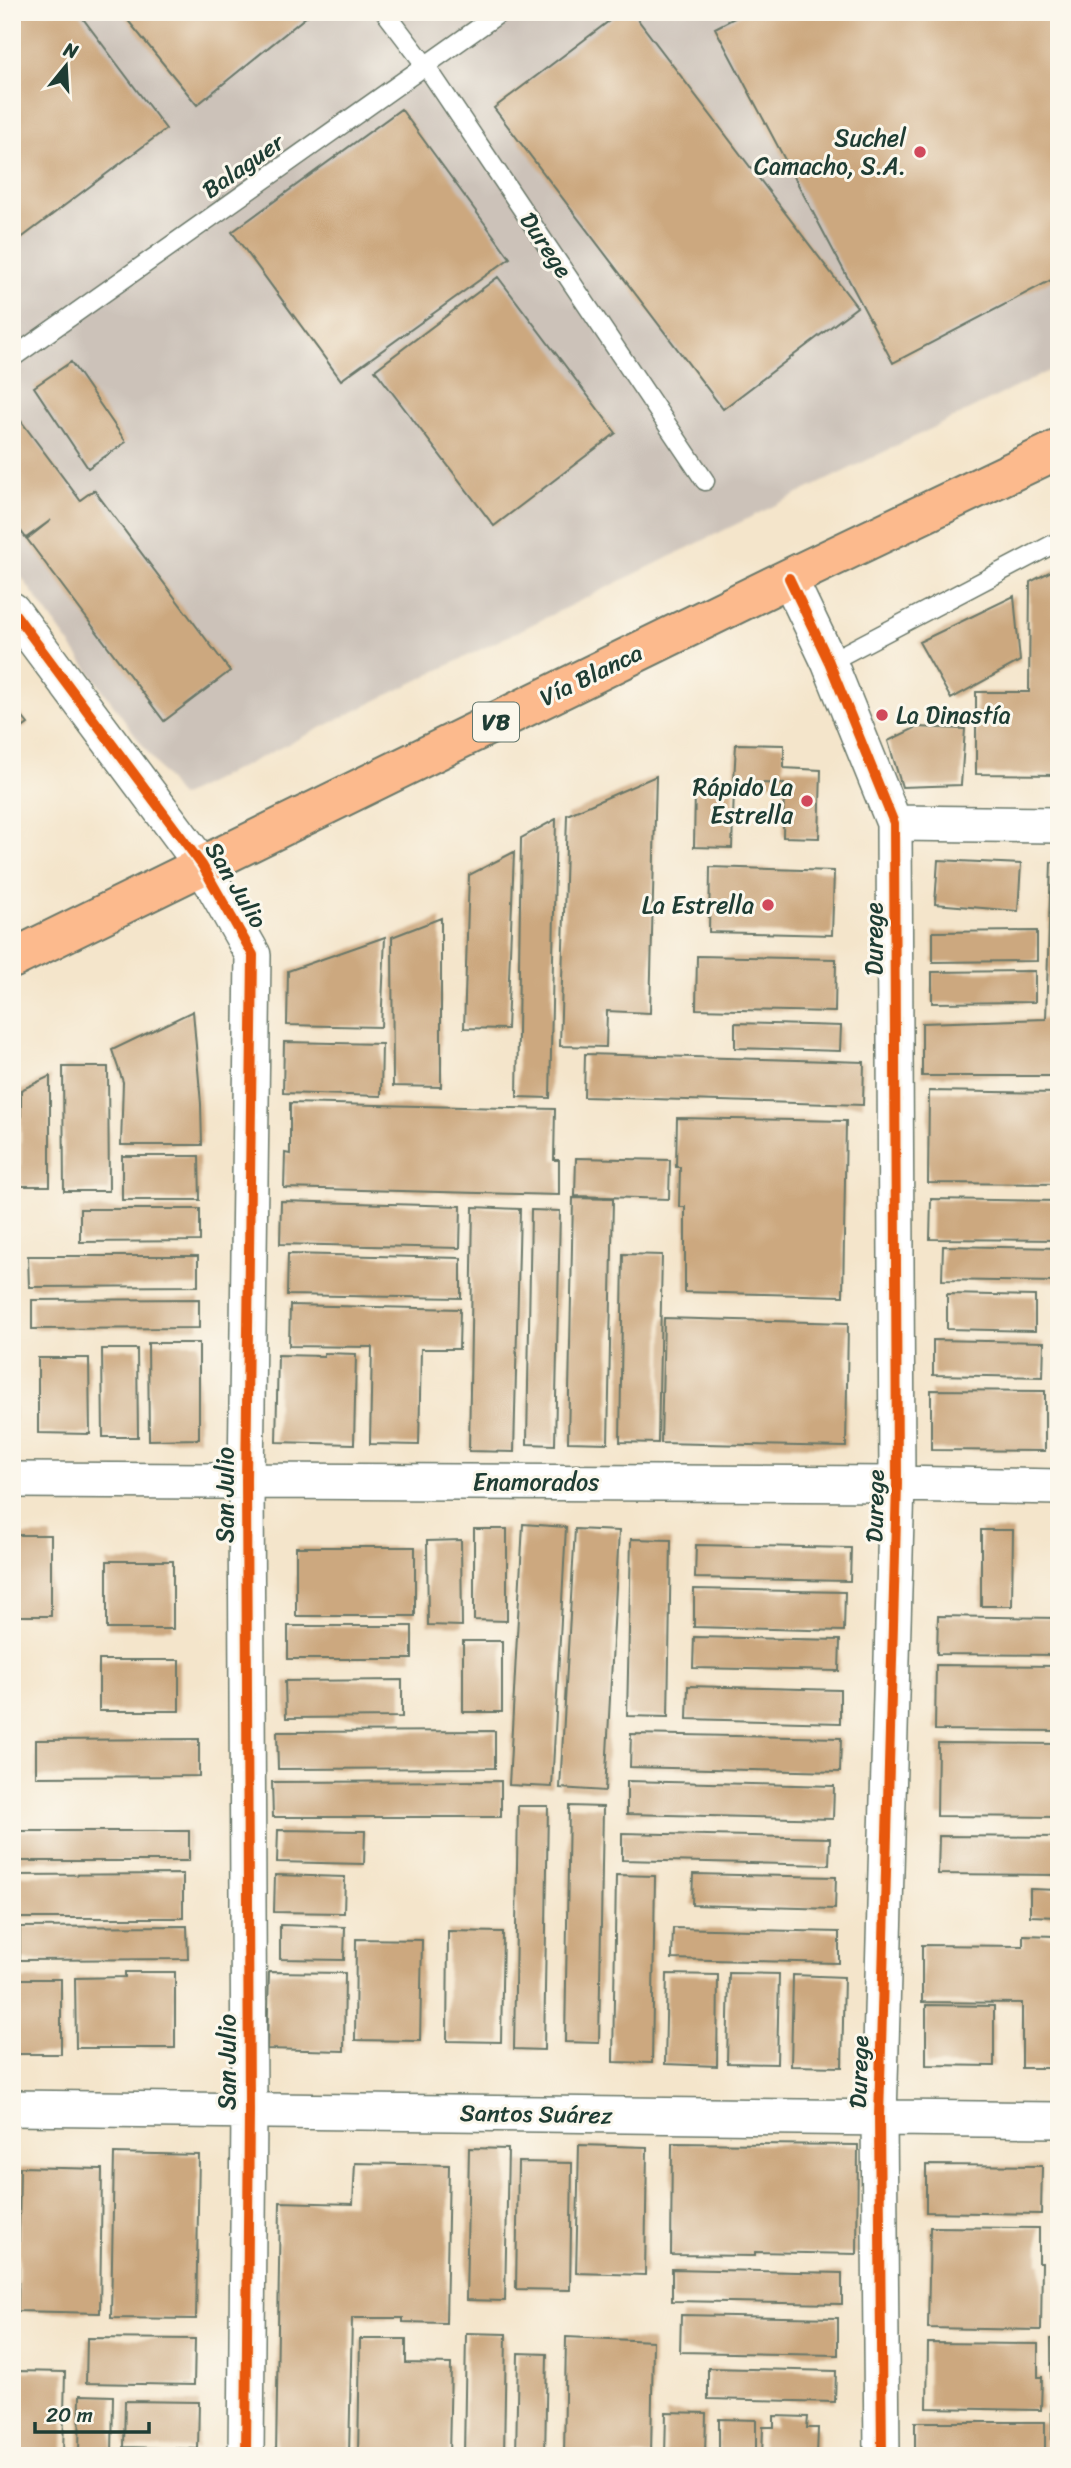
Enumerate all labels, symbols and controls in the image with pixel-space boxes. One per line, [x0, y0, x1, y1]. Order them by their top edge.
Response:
north arrow [32, 32, 102, 102]
text: N [59, 32, 83, 68]
place label: Suchel Camacho, S.A. [754, 117, 907, 187]
street label: Balaguer [193, 121, 294, 210]
marker: Suchel Camacho, S.A. [912, 144, 928, 160]
street label: Durege [508, 203, 584, 287]
street label: Vía Blanca [532, 632, 650, 718]
place label: La Dinastía [896, 694, 1011, 736]
road number: VB [473, 702, 519, 742]
marker: La Dinastía [874, 707, 890, 723]
place label: Rápido La Estrella [693, 766, 794, 836]
marker: Rápido La Estrella [799, 793, 815, 809]
street label: San Julio [193, 833, 279, 937]
place label: La Estrella [642, 884, 754, 926]
marker: La Estrella [760, 897, 776, 913]
street label: Durege [853, 902, 895, 976]
street label: San Julio [204, 1447, 246, 1543]
street label: Enamorados [473, 1461, 599, 1503]
street label: Durege [853, 1469, 897, 1543]
street label: San Julio [206, 2014, 248, 2110]
street label: Durege [837, 2034, 881, 2109]
street label: Santos Suárez [459, 2092, 613, 2136]
scale bar [35, 2391, 149, 2435]
text: 20 m [46, 2396, 93, 2434]

